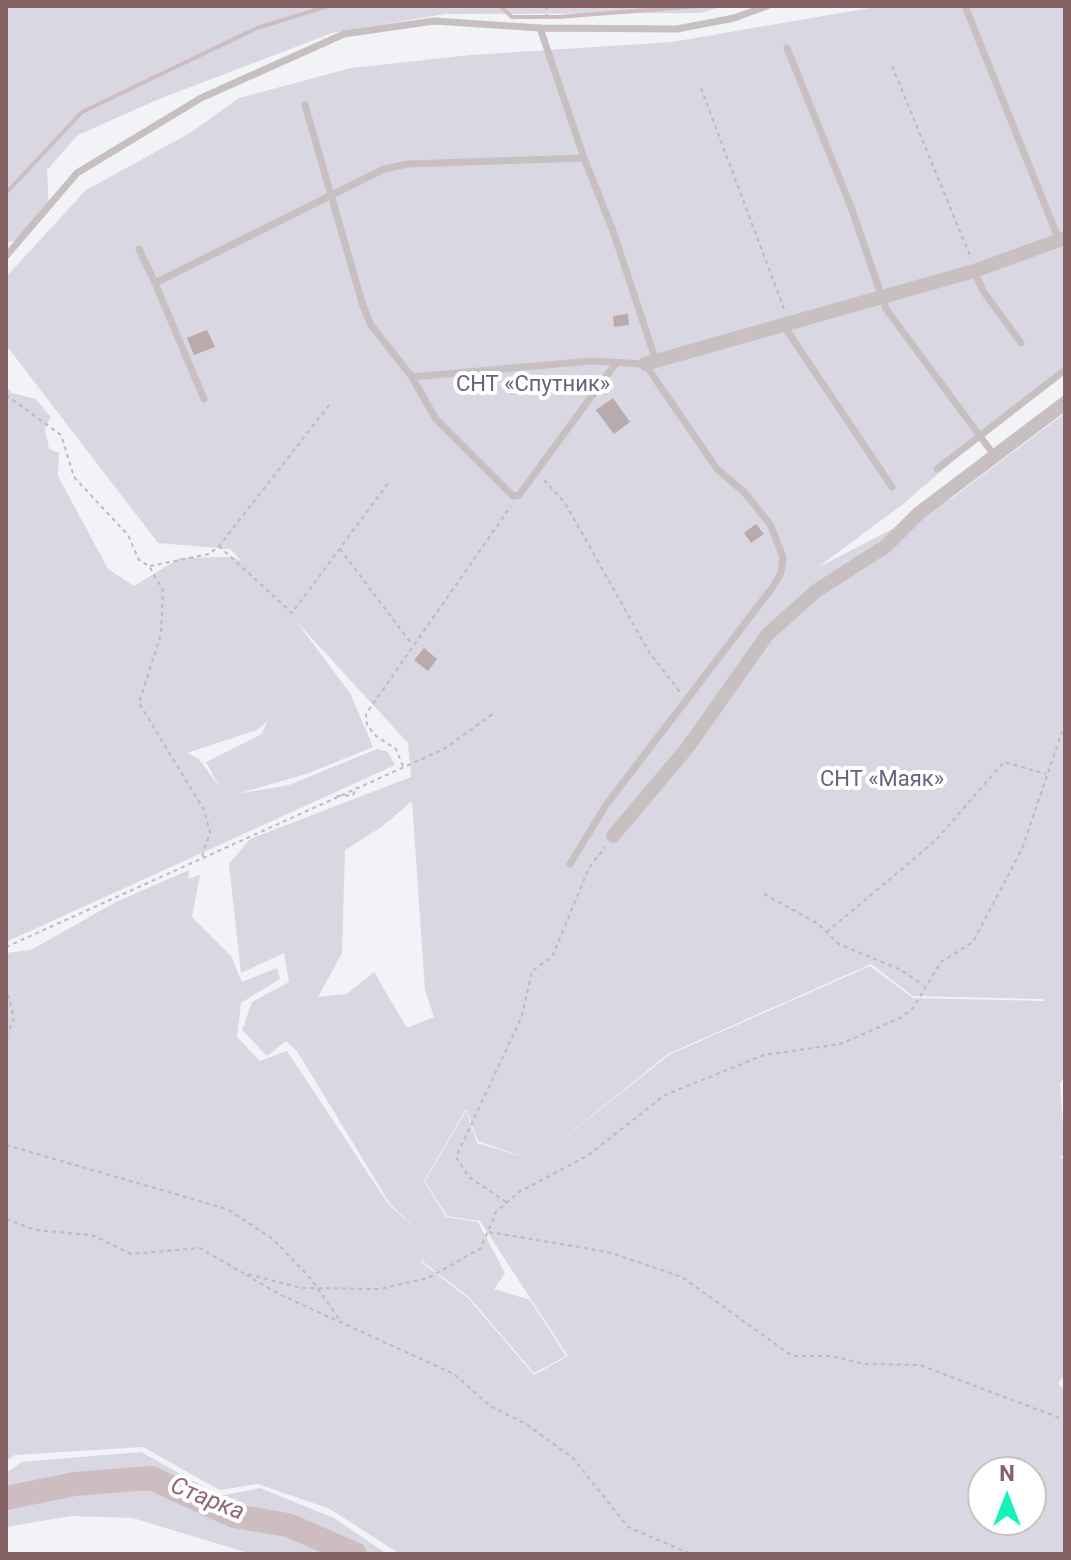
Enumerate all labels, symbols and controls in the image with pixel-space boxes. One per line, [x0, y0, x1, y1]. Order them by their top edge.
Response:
park label: СНТ «Спутник» [456, 372, 610, 398]
park label: СНТ «Маяк» [820, 767, 944, 793]
north arrow [967, 1456, 1047, 1536]
text: N [999, 1461, 1015, 1486]
water label: Старка [166, 1472, 248, 1528]

